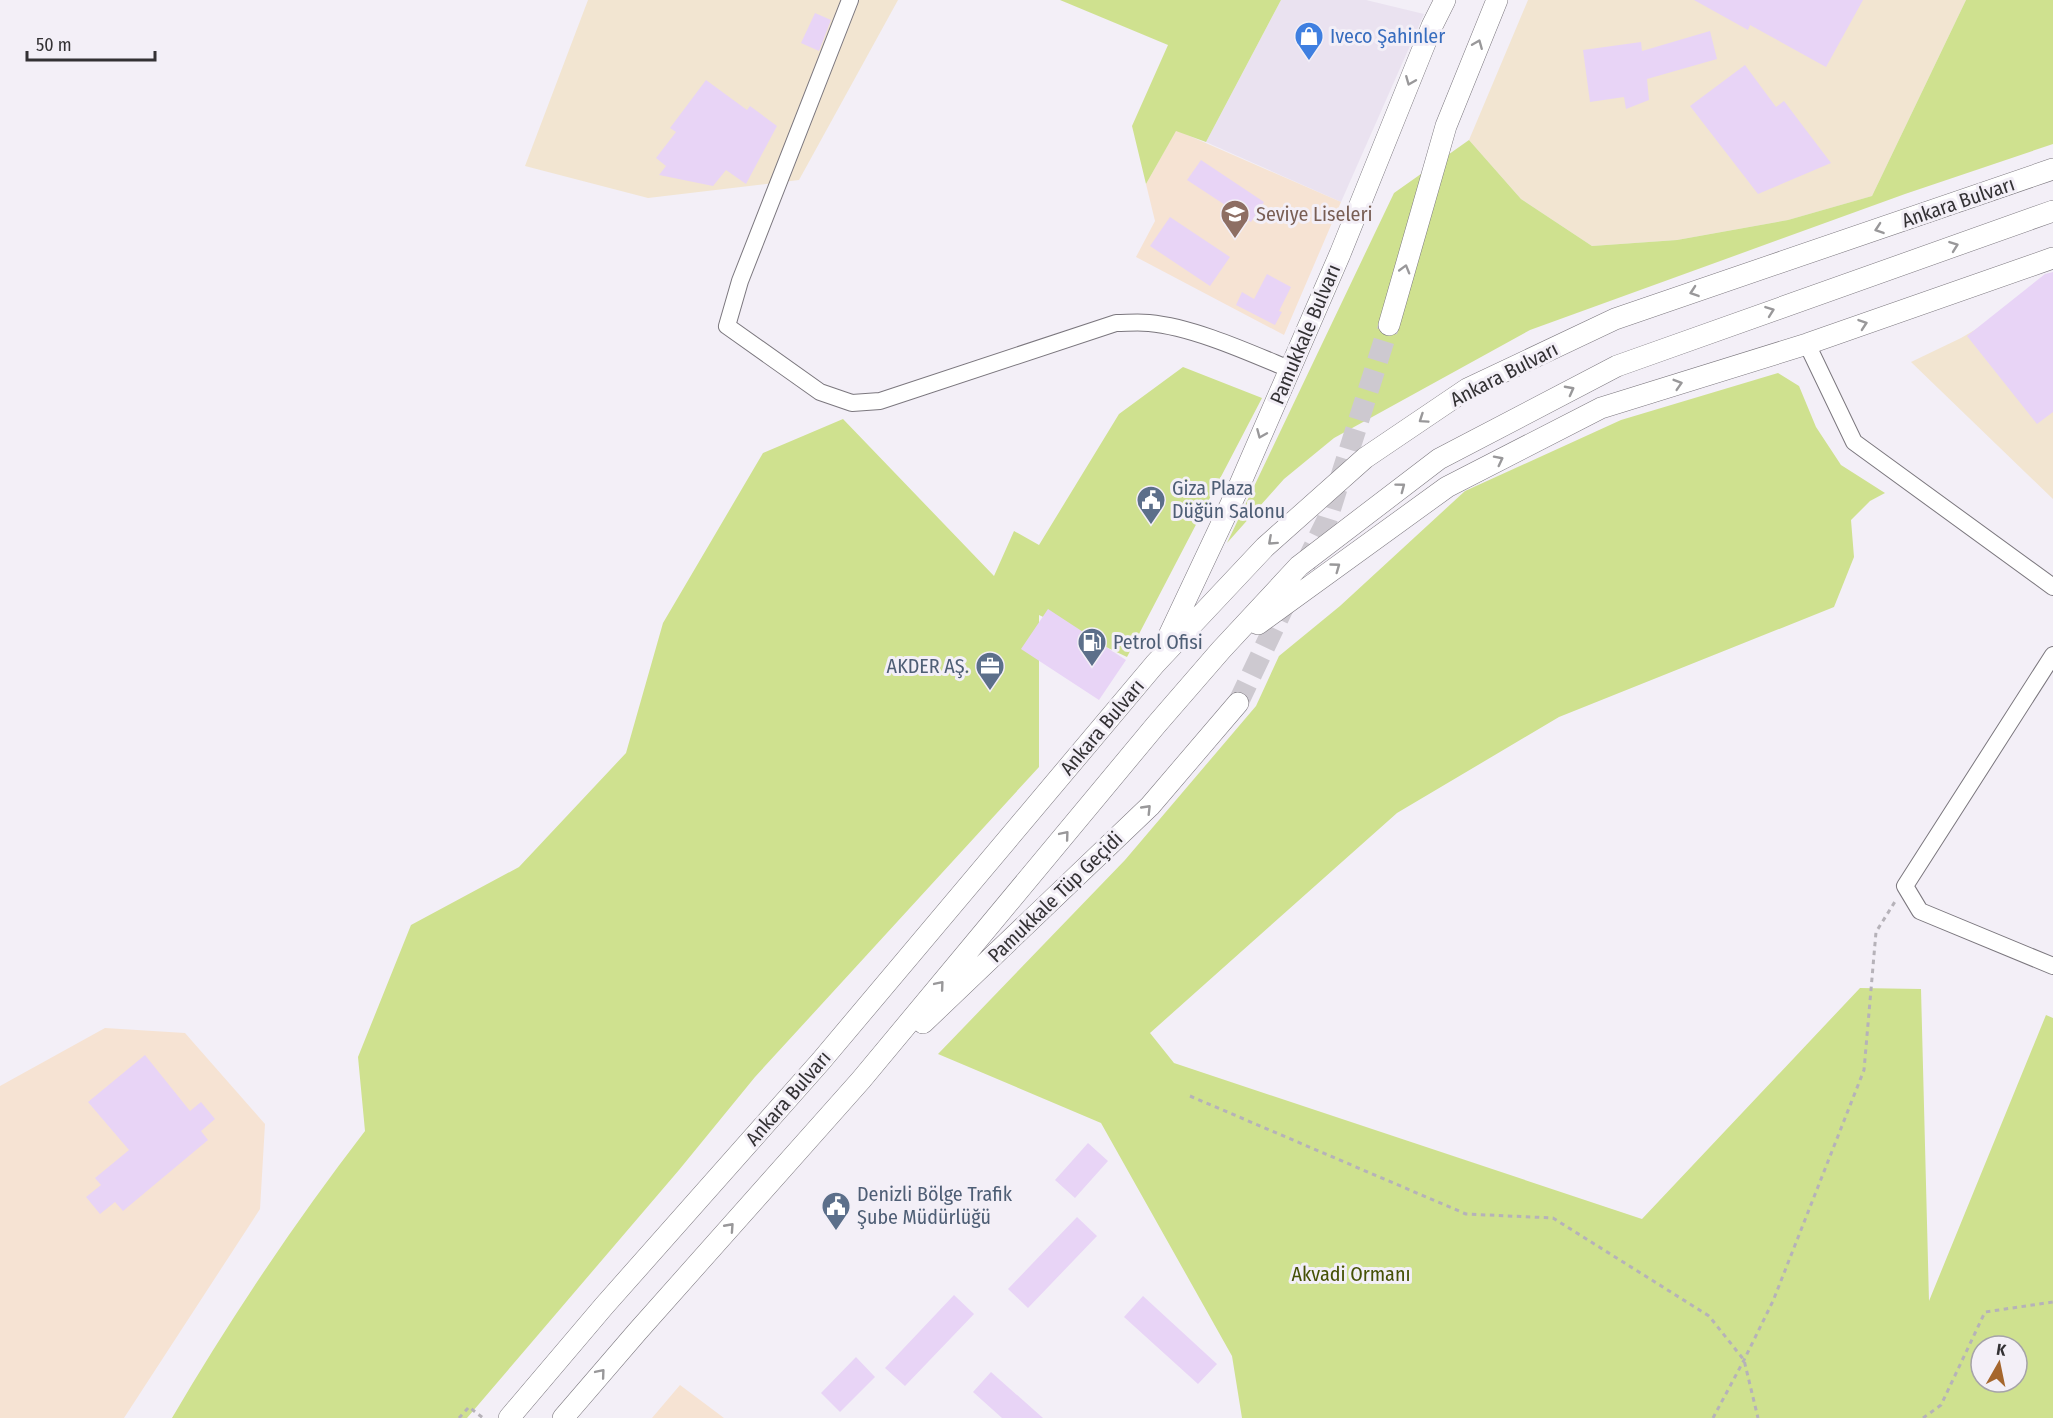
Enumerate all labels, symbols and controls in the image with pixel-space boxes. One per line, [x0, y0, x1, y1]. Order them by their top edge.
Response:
shop icon: Iveco Şahinler [1293, 20, 1325, 62]
scale bar [27, 24, 154, 62]
place label: Iveco Şahinler [1330, 24, 1445, 49]
text: 50 m [36, 34, 72, 56]
one-way arrow [1471, 39, 1483, 50]
one-way arrow [1405, 74, 1417, 85]
street label: Ankara Bulvarı [1898, 171, 2018, 233]
school or university icon: Seviye Liseleri [1219, 198, 1251, 240]
place label: Seviye Liseleri [1256, 202, 1372, 226]
one-way arrow [1874, 222, 1884, 235]
one-way arrow [1948, 240, 1959, 253]
street label: Pamukkale Bulvarı [1265, 260, 1345, 408]
one-way arrow [1398, 264, 1410, 275]
one-way arrow [1689, 285, 1700, 298]
one-way arrow [1764, 306, 1775, 319]
one-way arrow [1857, 319, 1868, 332]
street label: Ankara Bulvarı [1446, 337, 1562, 411]
one-way arrow [1672, 379, 1683, 391]
one-way arrow [1563, 386, 1574, 398]
one-way arrow [1419, 412, 1430, 423]
one-way arrow [1256, 428, 1268, 439]
one-way arrow [1493, 456, 1503, 467]
place label: Giza Plaza Düğün Salonu [1172, 476, 1285, 523]
public building icon: Giza Plaza Düğün Salonu [1135, 484, 1167, 526]
one-way arrow [1395, 484, 1406, 495]
one-way arrow [1268, 534, 1279, 545]
one-way arrow [1330, 563, 1341, 574]
fuel station icon: Petrol Ofisi [1076, 626, 1108, 668]
place label: Petrol Ofisi [1113, 630, 1203, 654]
office icon: AKDER AŞ. [974, 650, 1006, 692]
place label: AKDER AŞ. [887, 654, 969, 679]
street label: Ankara Bulvarı [1055, 674, 1149, 780]
one-way arrow [1139, 805, 1150, 816]
street label: Pamukkale Tüp Geçidi [983, 827, 1127, 967]
one-way arrow [1058, 831, 1069, 842]
one-way arrow [933, 981, 944, 992]
street label: Ankara Bulvarı [740, 1046, 836, 1150]
place label: Denizli Bölge Trafik Şube Müdürlüğü [857, 1182, 1013, 1230]
public building icon: Denizli Bölge Trafik Şube Müdürlüğü [820, 1190, 852, 1232]
one-way arrow [723, 1223, 734, 1234]
park label: Akvadi Ormanı [1291, 1262, 1411, 1286]
north arrow [1969, 1334, 2029, 1394]
text: K [1995, 1340, 2008, 1360]
one-way arrow [594, 1369, 605, 1380]

